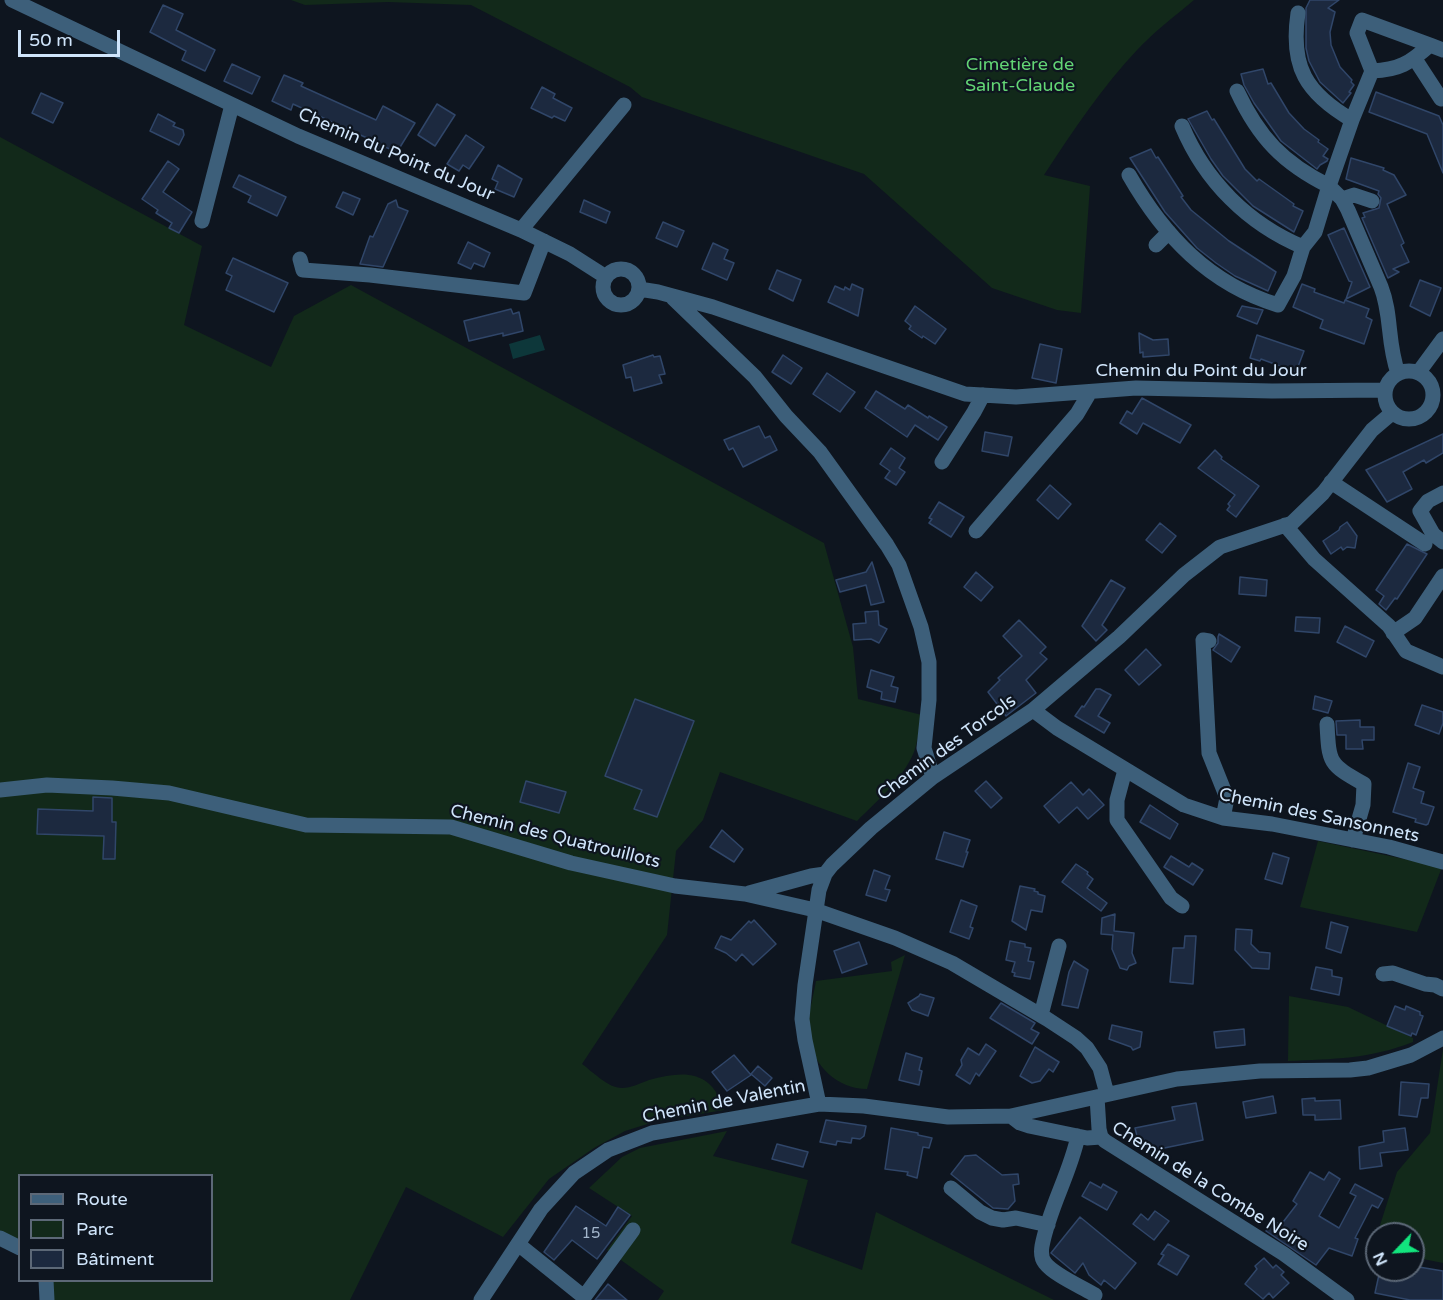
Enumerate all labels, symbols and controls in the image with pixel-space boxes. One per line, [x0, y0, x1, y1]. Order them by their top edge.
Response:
scale bar [21, 18, 123, 56]
text: 50 m [29, 29, 73, 51]
park label: Cimetière de Saint-Claude [965, 54, 1075, 97]
street label: Chemin du Point du Jour [295, 104, 497, 206]
street label: Chemin du Point du Jour [1095, 360, 1307, 382]
street label: Chemin des Torcols [873, 690, 1021, 806]
street label: Chemin des Sansonnets [1217, 784, 1421, 848]
street label: Chemin des Quatrouillots [448, 800, 662, 874]
street label: Chemin de Valentin [641, 1076, 807, 1128]
street label: Chemin de la Combe Noire [1108, 1117, 1312, 1257]
legend [18, 1174, 213, 1282]
text: Route [76, 1188, 128, 1210]
text: Parc [76, 1218, 114, 1240]
north arrow [1365, 1222, 1425, 1282]
house number: 15 [582, 1225, 600, 1243]
text: Bâtiment [76, 1248, 154, 1270]
text: N [1369, 1249, 1392, 1269]

